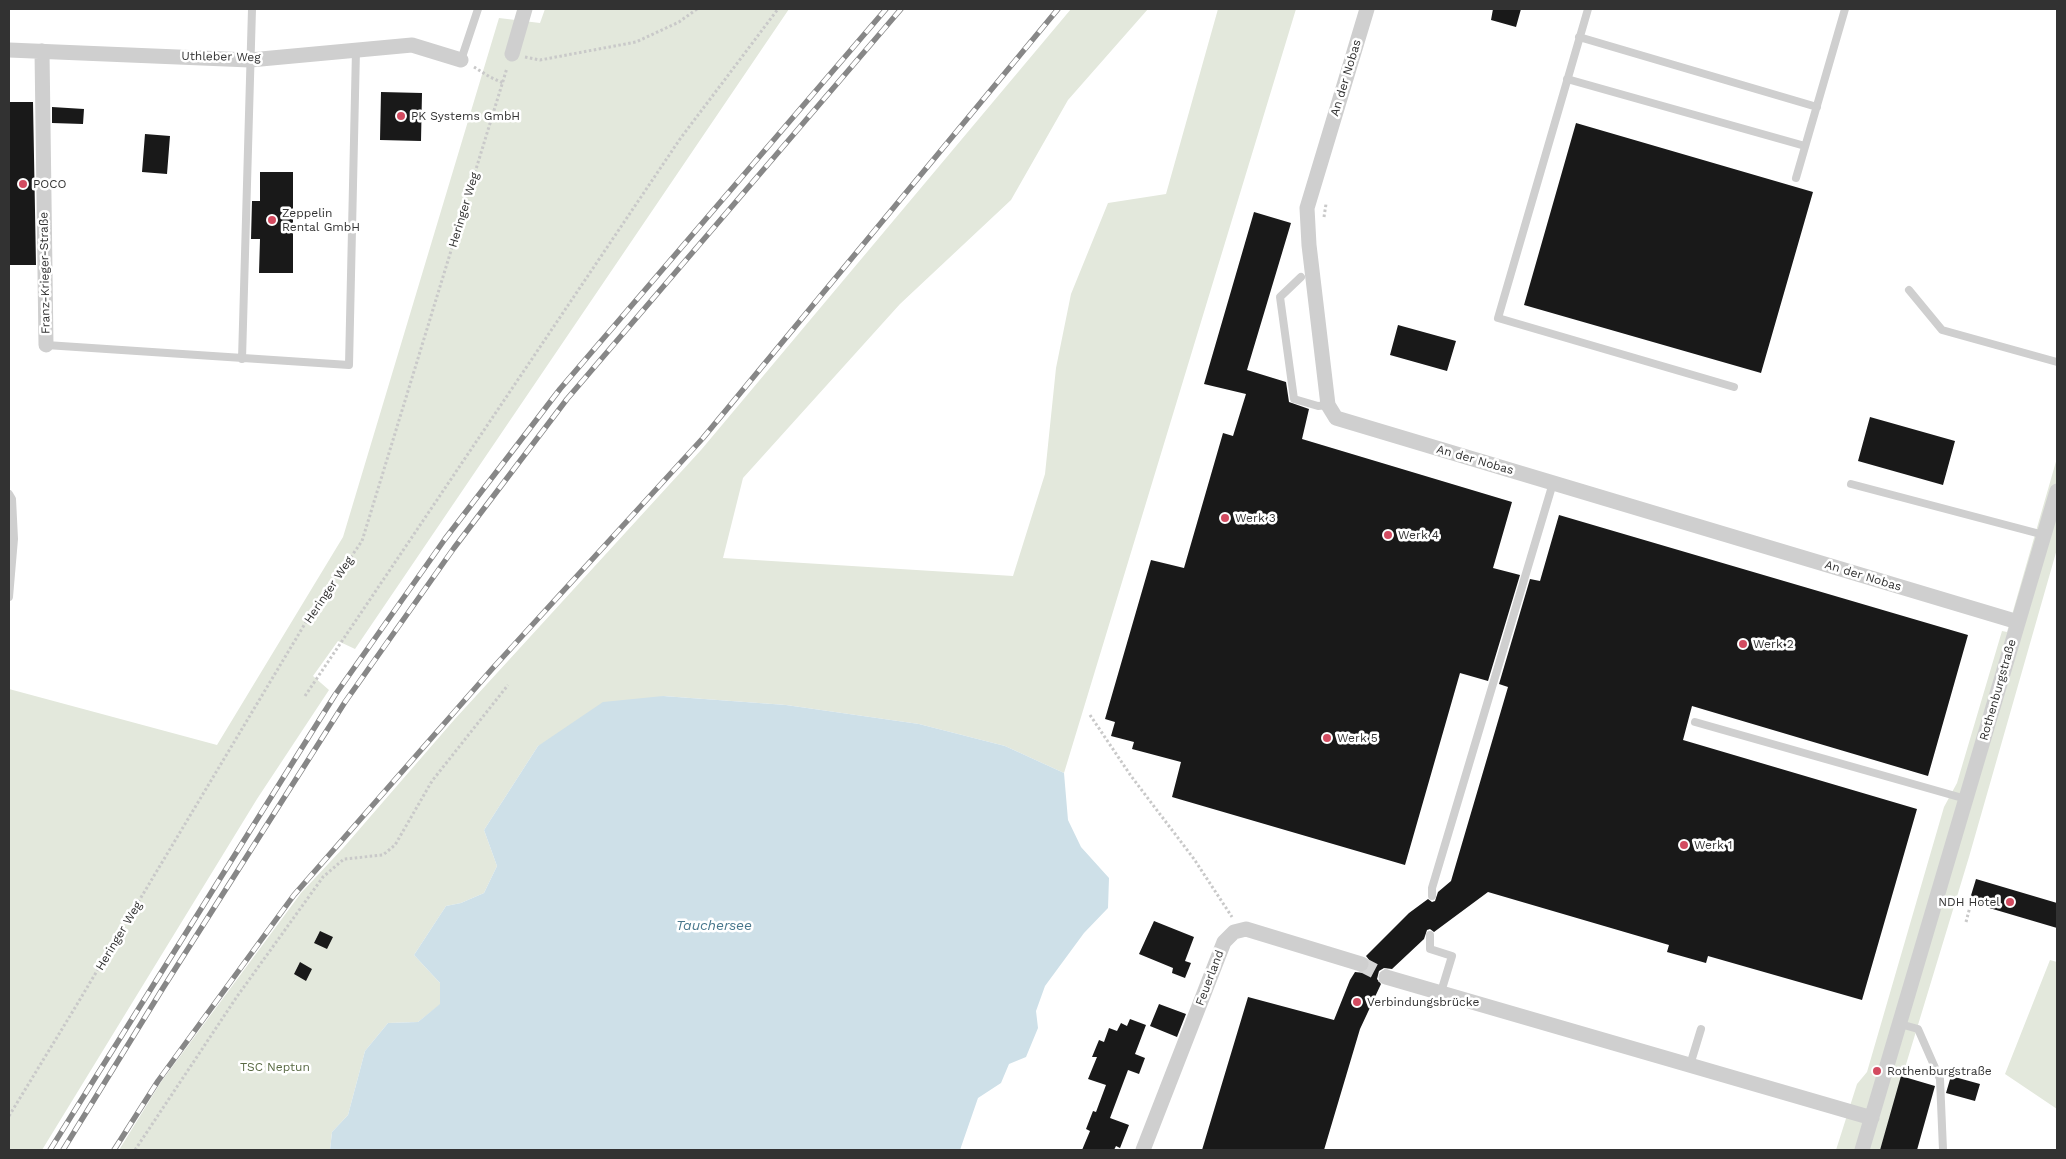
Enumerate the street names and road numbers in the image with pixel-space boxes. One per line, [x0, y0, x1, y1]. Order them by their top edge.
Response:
street label: An der Nobas [1328, 38, 1364, 118]
street label: Uthleber Weg [181, 49, 261, 65]
street label: Heringer Weg [446, 171, 482, 249]
street label: Franz-Krieger-Straße [37, 212, 53, 334]
street label: An der Nobas [1435, 442, 1515, 478]
street label: Heringer Weg [301, 554, 357, 626]
street label: An der Nobas [1823, 558, 1903, 594]
street label: Rothenburgstraße [1977, 638, 2019, 742]
street label: Heringer Weg [93, 899, 145, 973]
street label: Feuerland [1193, 948, 1227, 1008]

